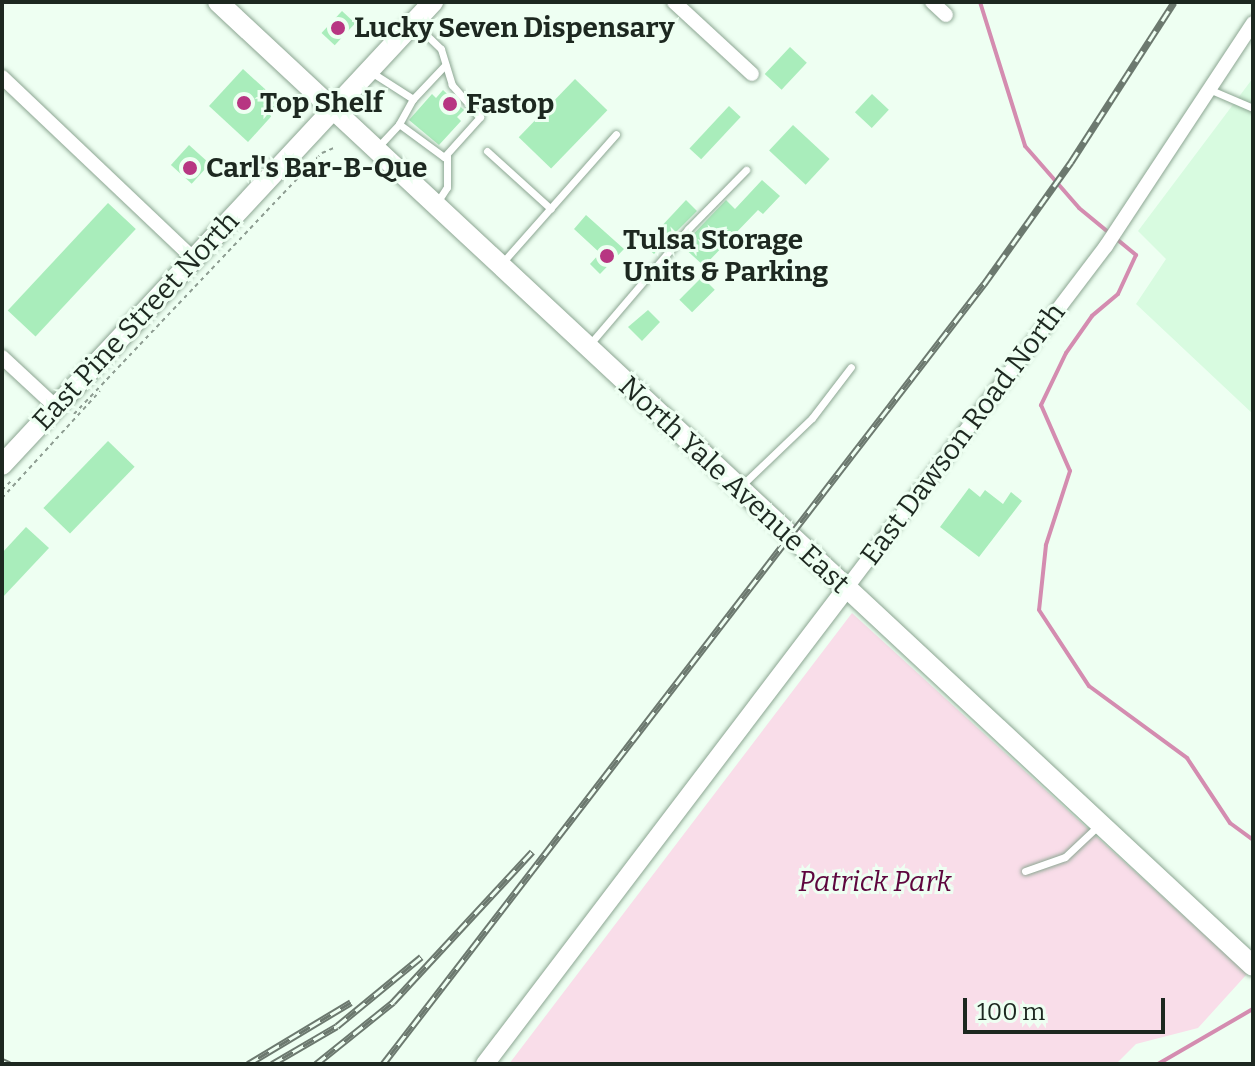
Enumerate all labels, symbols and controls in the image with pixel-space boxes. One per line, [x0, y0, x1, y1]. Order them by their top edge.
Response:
place label: Lucky Seven Dispensary [354, 11, 675, 45]
marker: Lucky Seven Dispensary [329, 19, 347, 37]
place label: Top Shelf [260, 86, 383, 120]
place label: Fastop [466, 87, 554, 121]
marker: Top Shelf [235, 94, 253, 112]
marker: Fastop [441, 95, 459, 113]
place label: Carl's Bar-B-Que [206, 151, 427, 185]
marker: Carl's Bar-B-Que [181, 159, 199, 177]
street label: East Pine Street North [26, 205, 246, 437]
place label: Tulsa Storage Units & Parking [623, 223, 828, 289]
marker: Tulsa Storage Units & Parking [598, 247, 616, 265]
street label: East Dawson Road North [854, 297, 1072, 571]
street label: North Yale Avenue East [612, 370, 856, 600]
park label: Patrick Park [798, 865, 952, 899]
scale bar [967, 982, 1169, 1032]
text: 100 m [977, 998, 1045, 1026]

